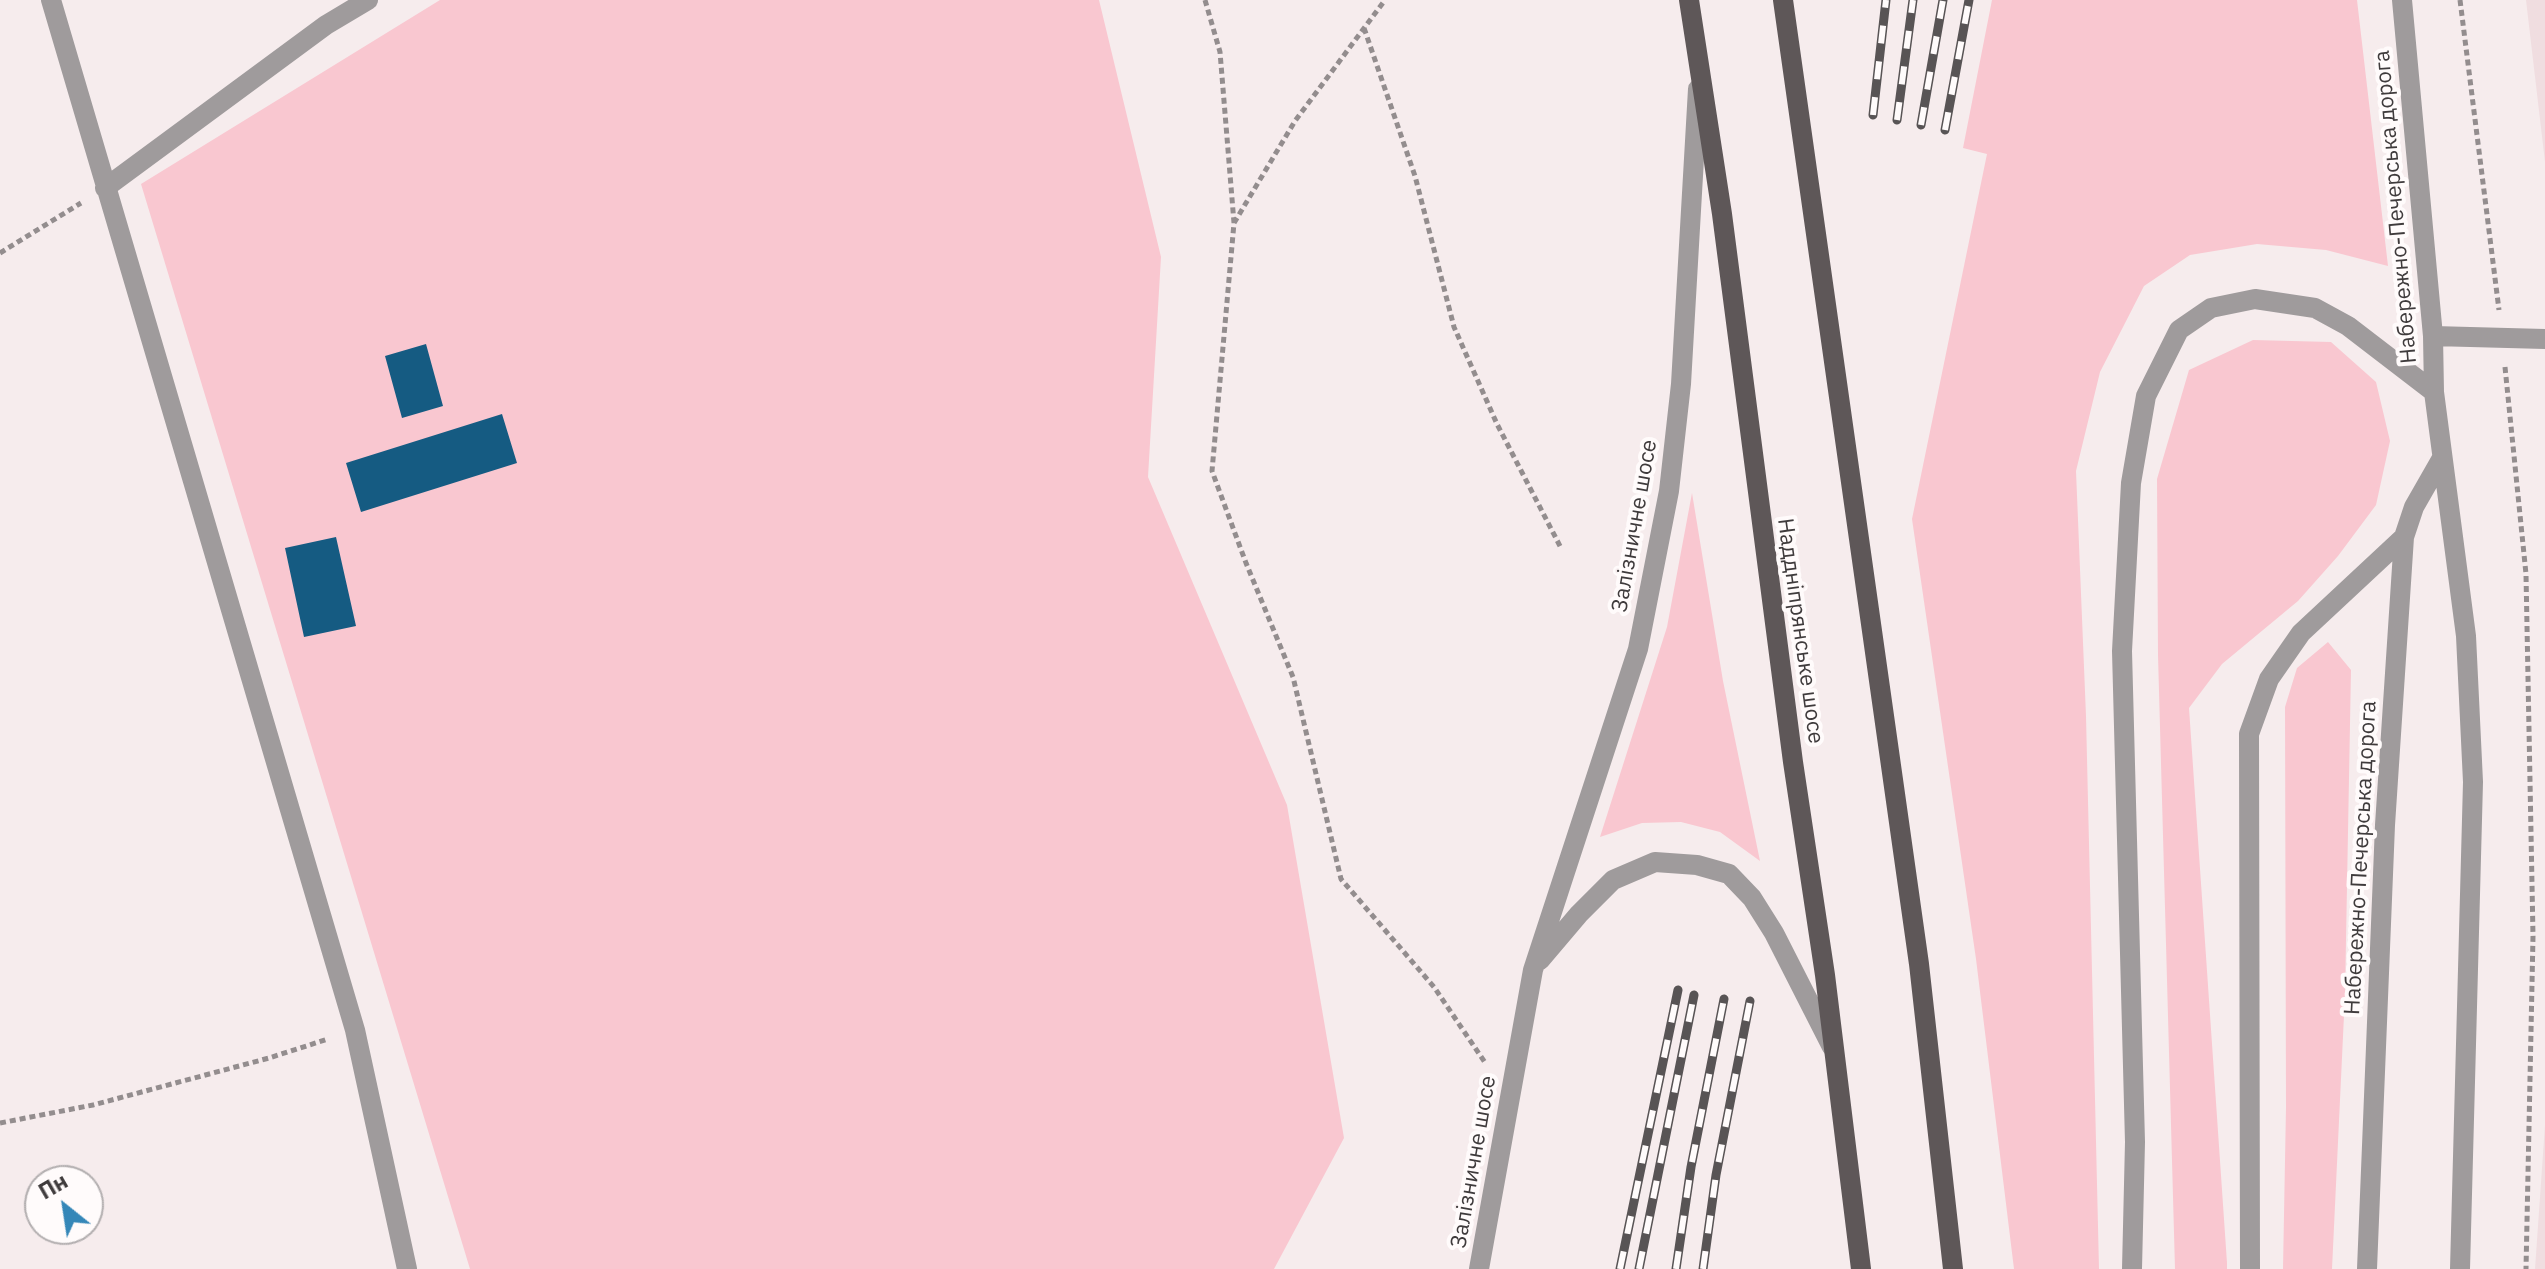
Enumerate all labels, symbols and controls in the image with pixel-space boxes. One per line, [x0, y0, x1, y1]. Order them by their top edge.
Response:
street label: Набережно-Печерська дорога [2369, 49, 2423, 365]
street label: Залізничне шосе [1607, 438, 1663, 614]
street label: Наддніпрянське шосе [1771, 517, 1829, 745]
street label: Набережно-Печерська дорога [2340, 700, 2382, 1016]
street label: Залізничне шосе [1446, 1074, 1502, 1250]
north arrow [24, 1165, 104, 1245]
text: Пн [33, 1166, 73, 1205]

